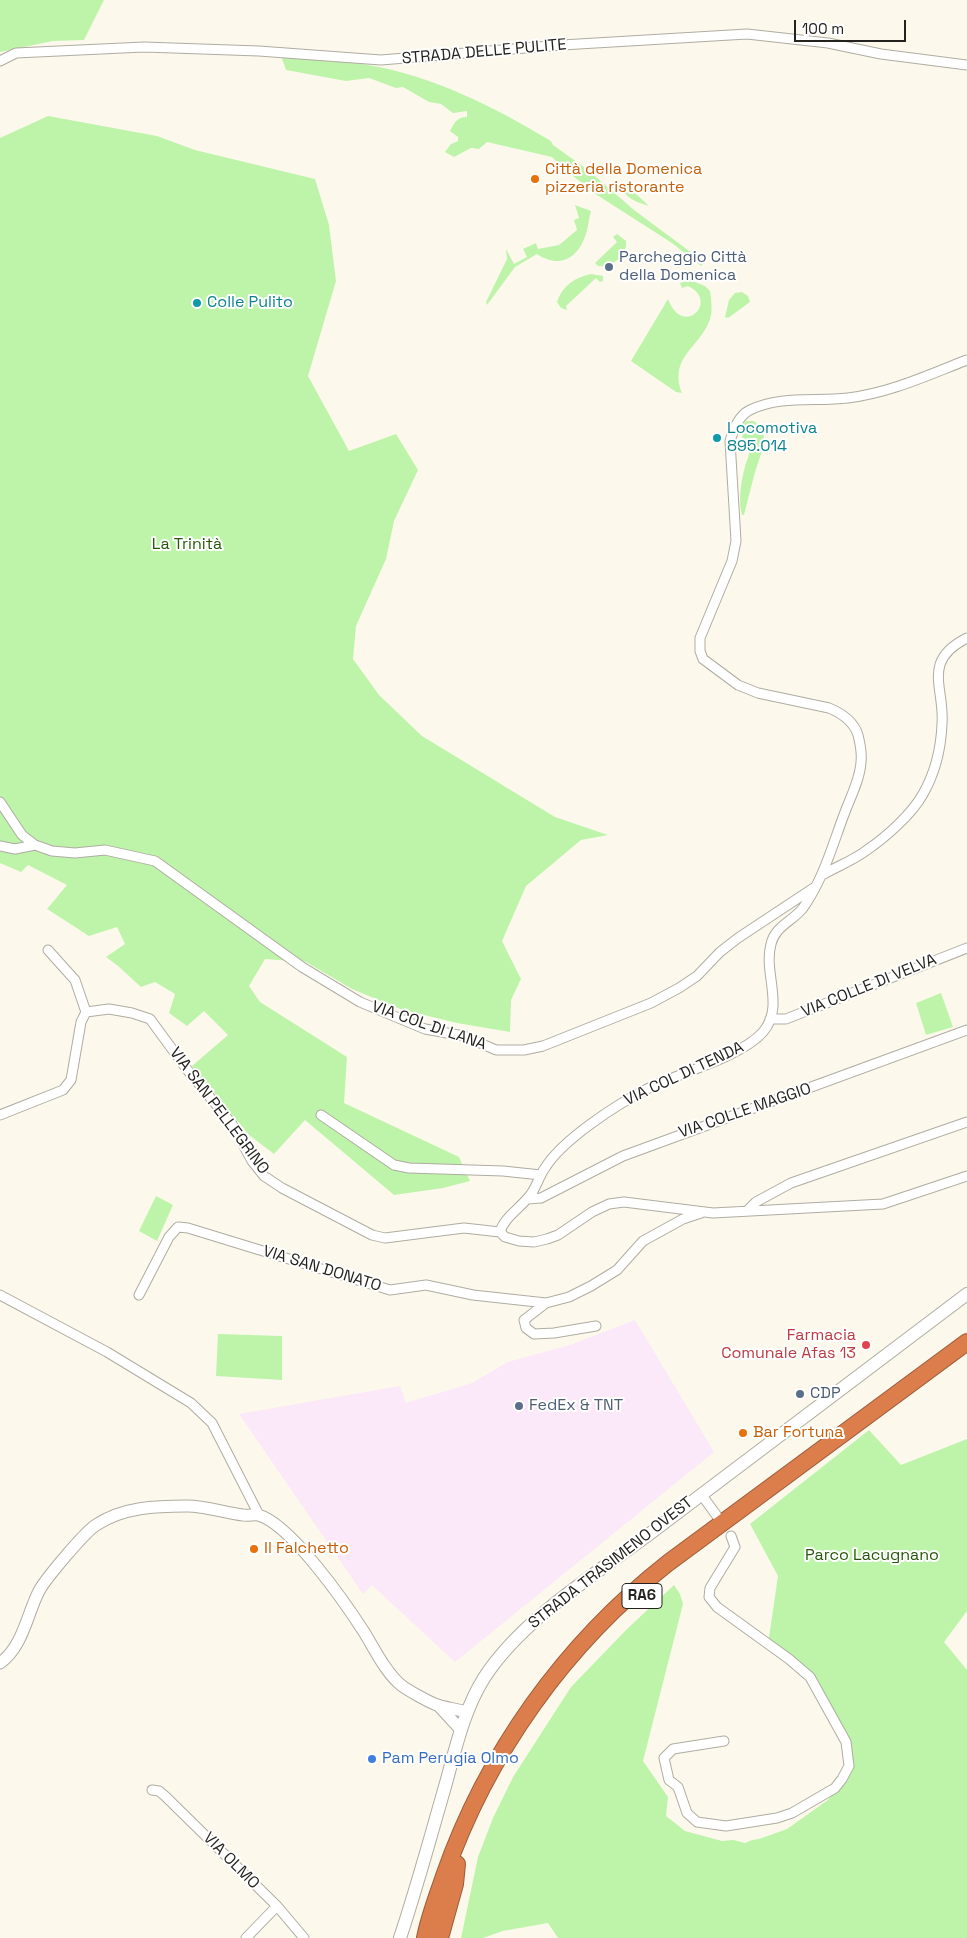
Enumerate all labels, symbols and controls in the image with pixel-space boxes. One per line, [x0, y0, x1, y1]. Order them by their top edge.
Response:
scale bar [797, 10, 910, 42]
text: 100 m [802, 19, 844, 38]
street label: STRADA DELLE PULITE [401, 35, 567, 69]
place label: Città della Domenica pizzeria ristorante [545, 160, 702, 198]
marker: Città della Domenica pizzeria ristorante [529, 173, 541, 185]
place label: Parcheggio Città della Domenica [619, 248, 747, 286]
marker: Parcheggio Città della Domenica [603, 261, 615, 273]
place label: Colle Pulito [207, 293, 293, 313]
marker: Colle Pulito [191, 297, 203, 309]
place label: Locomotiva 895.014 [727, 419, 817, 457]
marker: Locomotiva 895.014 [711, 432, 723, 444]
park label: La Trinità [152, 535, 222, 555]
street label: VIA COLLE DI VELVA [799, 950, 939, 1022]
street label: VIA COL DI LANA [369, 997, 489, 1055]
street label: VIA COL DI TENDA [621, 1038, 747, 1110]
street label: VIA SAN PELLEGRINO [165, 1044, 273, 1178]
street label: VIA COLLE MAGGIO [676, 1079, 814, 1143]
street label: VIA SAN DONATO [260, 1242, 384, 1296]
place label: Farmacia Comunale Afas 13 [721, 1326, 856, 1364]
marker: Farmacia Comunale Afas 13 [860, 1339, 872, 1351]
place label: CDP [810, 1384, 840, 1404]
marker: CDP [794, 1388, 806, 1400]
place label: FedEx & TNT [529, 1396, 623, 1416]
marker: FedEx & TNT [513, 1400, 525, 1412]
place label: Bar Fortuna [753, 1423, 844, 1443]
marker: Bar Fortuna [737, 1427, 749, 1439]
street label: STRADA TRASIMENO OVEST [525, 1493, 697, 1633]
place label: Il Falchetto [264, 1539, 349, 1559]
marker: Il Falchetto [248, 1543, 260, 1555]
park label: Parco Lacugnano [805, 1546, 939, 1566]
road number: RA6 [622, 1584, 662, 1608]
place label: Pam Perugia Olmo [382, 1749, 519, 1769]
marker: Pam Perugia Olmo [366, 1753, 378, 1765]
street label: VIA OLMO [199, 1829, 263, 1893]

